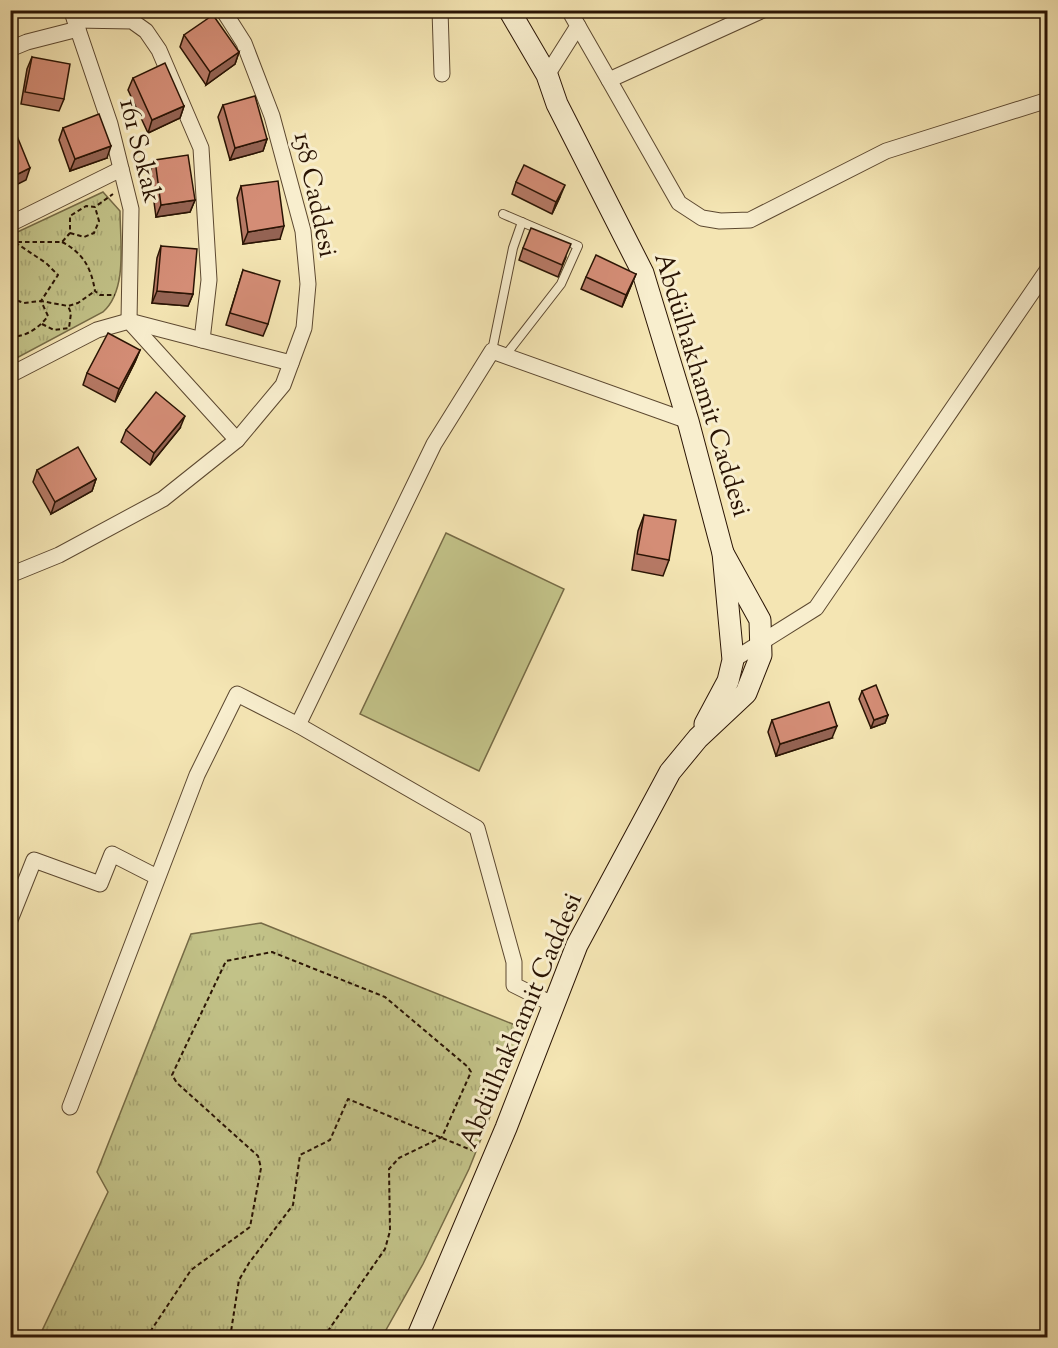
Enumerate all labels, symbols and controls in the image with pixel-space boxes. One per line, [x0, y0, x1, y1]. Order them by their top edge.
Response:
street label: 161 Sokak [108, 95, 170, 207]
street label: 158 Caddesi [283, 129, 345, 261]
street label: Abdülhakhamit Caddesi [643, 248, 759, 522]
street label: Abdülhakhamit Caddesi [451, 887, 593, 1155]

